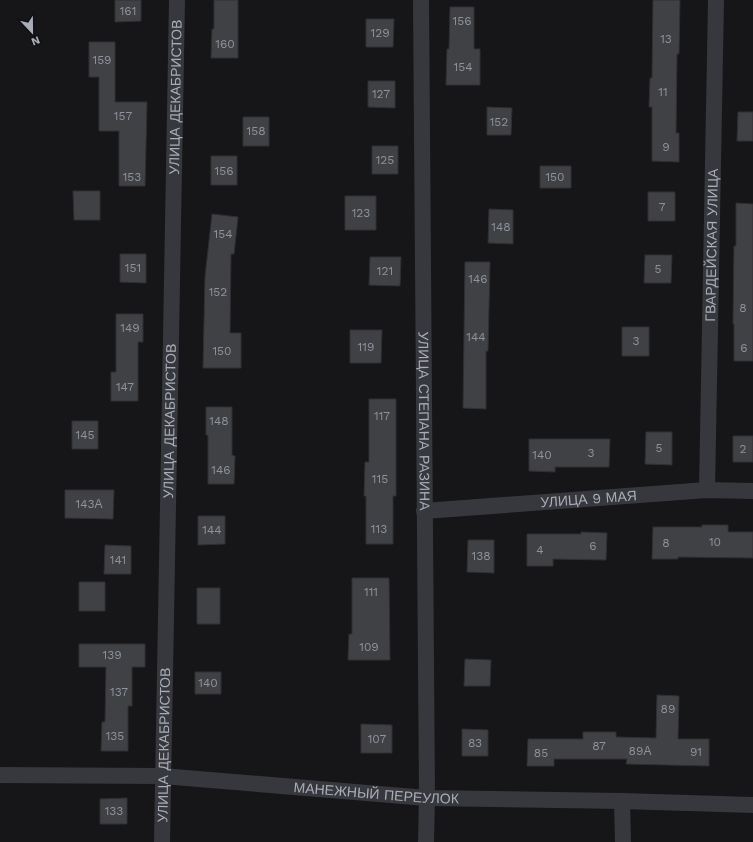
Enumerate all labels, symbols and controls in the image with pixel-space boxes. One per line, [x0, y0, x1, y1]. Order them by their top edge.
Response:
house number: 161 [120, 4, 136, 18]
north arrow [12, 12, 52, 52]
house number: 156 [453, 14, 471, 28]
street label: УЛИЦА ДЕКАБРИСТОВ [166, 20, 185, 175]
house number: 129 [370, 26, 390, 40]
house number: 13 [660, 32, 672, 46]
text: N [29, 33, 42, 48]
house number: 160 [215, 37, 235, 51]
house number: 159 [92, 53, 112, 67]
house number: 154 [454, 60, 473, 74]
house number: 11 [658, 85, 668, 99]
house number: 127 [372, 87, 390, 101]
house number: 157 [114, 109, 132, 123]
house number: 152 [490, 115, 508, 129]
house number: 158 [246, 124, 266, 138]
house number: 9 [662, 140, 670, 154]
house number: 125 [376, 153, 394, 167]
house number: 156 [215, 164, 233, 178]
street label: ГВАРДЕЙСКАЯ УЛИЦА [702, 168, 721, 322]
house number: 153 [123, 170, 141, 184]
house number: 150 [545, 170, 565, 184]
house number: 7 [659, 200, 666, 214]
house number: 123 [352, 206, 370, 220]
house number: 148 [491, 220, 511, 234]
house number: 154 [214, 227, 233, 241]
house number: 151 [125, 261, 141, 275]
house number: 5 [655, 262, 662, 276]
house number: 121 [377, 264, 393, 278]
house number: 146 [468, 272, 488, 286]
house number: 152 [209, 285, 227, 299]
house number: 8 [739, 301, 747, 315]
house number: 149 [120, 321, 140, 335]
house number: 144 [466, 330, 486, 344]
street label: УЛИЦА СТЕПАНА РАЗИНА [415, 331, 433, 511]
house number: 3 [633, 334, 640, 348]
house number: 119 [358, 340, 374, 354]
house number: 6 [740, 341, 748, 355]
street label: УЛИЦА ДЕКАБРИСТОВ [160, 343, 179, 499]
house number: 150 [212, 344, 232, 358]
house number: 147 [116, 380, 134, 394]
house number: 117 [374, 409, 390, 423]
house number: 148 [209, 414, 229, 428]
house number: 145 [76, 428, 95, 442]
house number: 5 [656, 441, 663, 455]
house number: 2 [740, 442, 747, 456]
house number: 3 [588, 446, 595, 460]
house number: 140 [532, 448, 552, 462]
house number: 146 [211, 463, 231, 477]
house number: 115 [372, 472, 388, 486]
street label: УЛИЦА 9 МАЯ [540, 487, 637, 510]
house number: 143А [75, 497, 103, 511]
house number: 113 [371, 522, 387, 536]
house number: 144 [202, 523, 222, 537]
house number: 10 [709, 535, 721, 549]
house number: 8 [662, 536, 670, 550]
house number: 6 [589, 539, 597, 553]
house number: 4 [536, 543, 544, 557]
house number: 138 [471, 549, 491, 563]
house number: 141 [110, 553, 126, 567]
house number: 111 [364, 585, 378, 599]
house number: 109 [359, 640, 379, 654]
house number: 139 [102, 648, 122, 662]
street label: УЛИЦА ДЕКАБРИСТОВ [154, 667, 173, 823]
house number: 140 [198, 676, 218, 690]
house number: 137 [110, 685, 128, 699]
house number: 89 [661, 702, 675, 716]
house number: 135 [106, 729, 124, 743]
house number: 107 [368, 732, 387, 746]
house number: 83 [468, 736, 482, 750]
house number: 87 [592, 739, 606, 753]
house number: 89А [629, 744, 651, 758]
house number: 91 [690, 745, 702, 759]
house number: 85 [534, 746, 548, 760]
street label: МАНЕЖНЫЙ ПЕРЕУЛОК [293, 779, 460, 807]
house number: 133 [105, 804, 123, 818]

